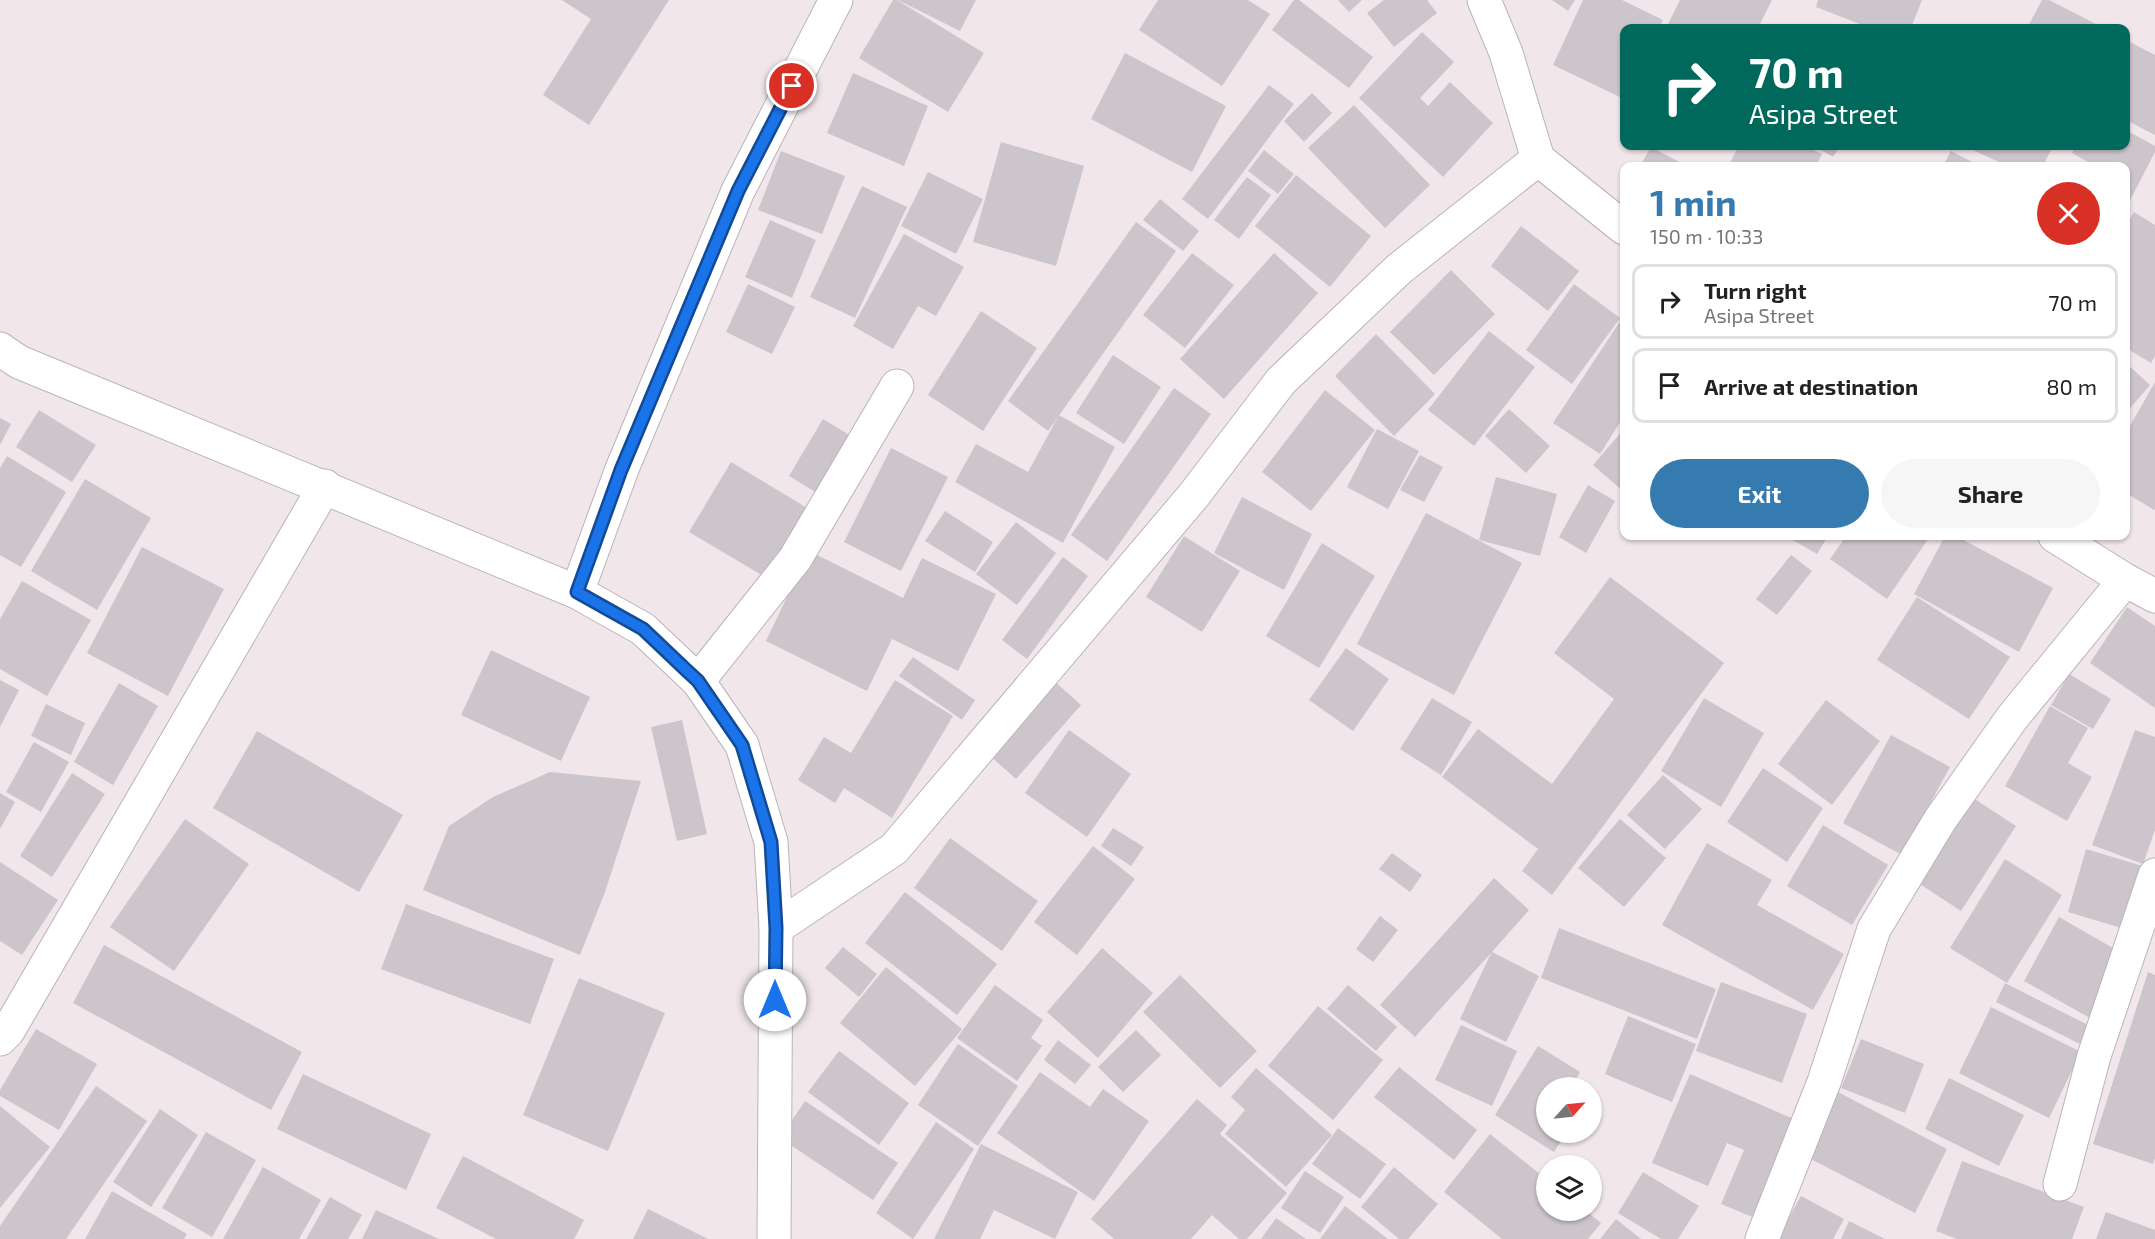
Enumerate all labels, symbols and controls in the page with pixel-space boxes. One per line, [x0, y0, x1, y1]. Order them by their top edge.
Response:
text: 70 m [1749, 46, 1844, 96]
icon: right [1650, 48, 1728, 126]
pin [766, 60, 817, 111]
icon: arrive [775, 69, 808, 102]
text: Asipa Street [1749, 97, 1898, 129]
text: 1 min [1650, 180, 1737, 223]
button: close [2037, 182, 2100, 245]
text: 150 m · 10:33 [1650, 224, 1763, 248]
text: Turn right [1704, 277, 1806, 303]
icon: right [1653, 285, 1686, 318]
text: 70 m [2048, 289, 2097, 315]
text: Asipa Street [1704, 303, 1814, 327]
icon: arrive [1653, 369, 1686, 402]
text: Arrive at destination [1704, 373, 1918, 399]
text: 80 m [2046, 373, 2097, 399]
button: Exit [1650, 459, 1869, 528]
button: Share [1881, 459, 2100, 528]
position arrow [743, 968, 807, 1032]
north arrow [1536, 1077, 1602, 1143]
map controls [1536, 1077, 1602, 1221]
button: layers [1536, 1155, 1602, 1221]

